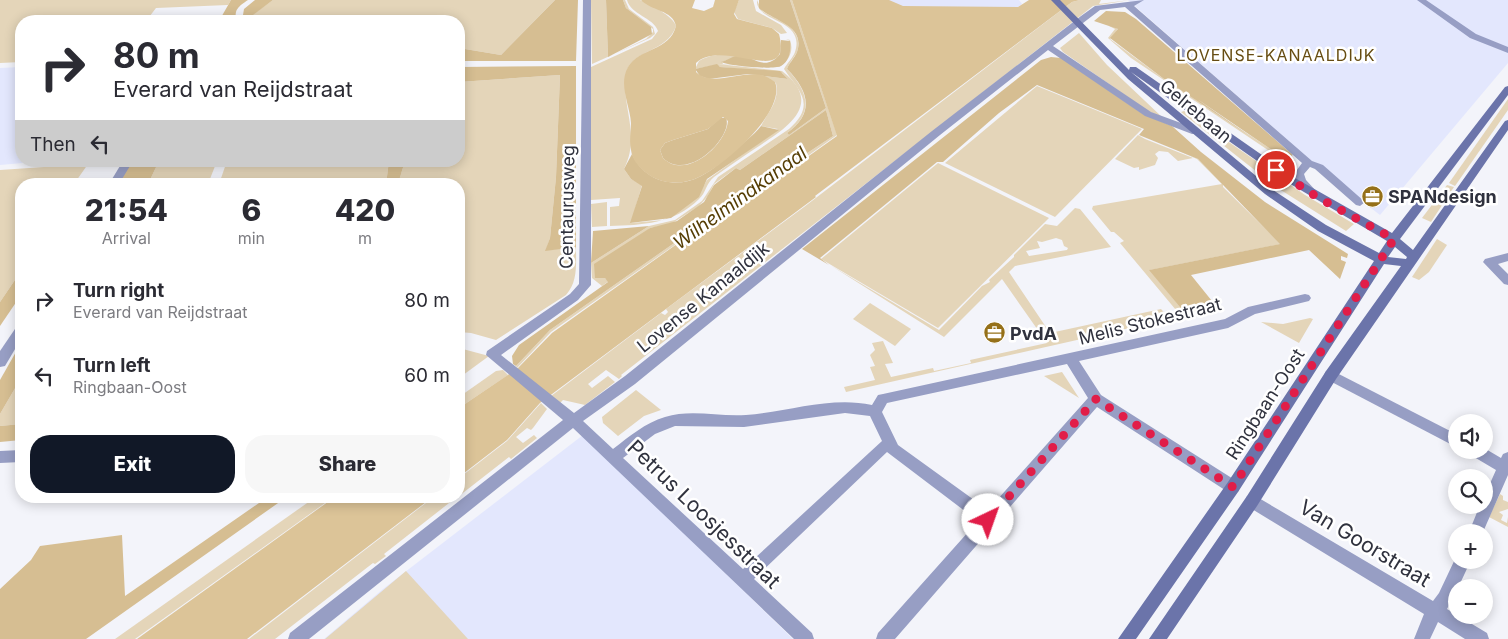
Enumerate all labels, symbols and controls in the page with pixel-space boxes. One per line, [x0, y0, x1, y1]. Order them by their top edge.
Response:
text: 80 m [113, 34, 200, 76]
icon: right [30, 35, 95, 100]
district label: LOVENSE-KANAALDIJK [1176, 45, 1376, 65]
street label: Gelrebaan [1156, 75, 1236, 147]
text: Everard van Reijdstraat [113, 76, 353, 102]
icon: left [86, 130, 114, 158]
text: Then [30, 133, 76, 156]
water label: Wilhelminakanaal [669, 142, 812, 254]
street label: Centaurusweg [555, 145, 579, 269]
pin [1255, 149, 1297, 191]
icon: arrive [1262, 156, 1290, 184]
office icon: SPANdesign [1360, 184, 1384, 208]
place label: SPANdesign [1388, 186, 1497, 207]
text: 21:54 [85, 192, 168, 228]
text: 6 [241, 192, 261, 228]
text: 420 [335, 192, 395, 228]
text: Arrival [102, 228, 151, 248]
text: min [238, 228, 265, 248]
text: m [358, 228, 372, 248]
street label: Lovense Kanaaldijk [633, 237, 773, 357]
text: Turn right [73, 279, 164, 302]
icon: right [30, 287, 58, 315]
text: 80 m [404, 289, 450, 312]
street label: Melis Stokestraat [1076, 293, 1224, 349]
text: Everard van Reijdstraat [73, 302, 247, 322]
office icon: PvdA [982, 321, 1006, 345]
place label: PvdA [1010, 323, 1057, 344]
street label: Ringbaan-Oost [1221, 345, 1309, 463]
text: Turn left [73, 354, 151, 377]
icon: left [30, 362, 58, 390]
text: 60 m [404, 364, 450, 387]
text: Ringbaan-Oost [73, 377, 187, 397]
map controls [1448, 414, 1493, 624]
button: sound [1448, 414, 1493, 459]
button: Exit [30, 435, 235, 493]
button: Share [245, 435, 450, 493]
street label: Petrus Loosjesstraat [622, 435, 786, 593]
button: search [1448, 469, 1493, 514]
position arrow [961, 493, 1013, 545]
street label: Van Goorstraat [1295, 494, 1435, 592]
button: + [1448, 524, 1493, 569]
button: − [1448, 579, 1493, 624]

